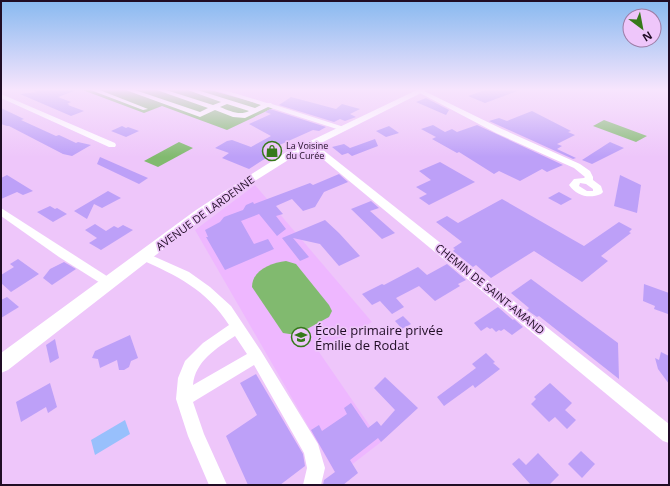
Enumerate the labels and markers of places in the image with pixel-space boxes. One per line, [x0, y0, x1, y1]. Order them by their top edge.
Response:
place label: La Voisine du Curée [286, 139, 328, 162]
shop icon: La Voisine du Curée [261, 140, 283, 162]
place label: École primaire privée Émilie de Rodat [315, 321, 443, 354]
school or university icon: École primaire privée Émilie de Rodat [290, 326, 312, 348]

